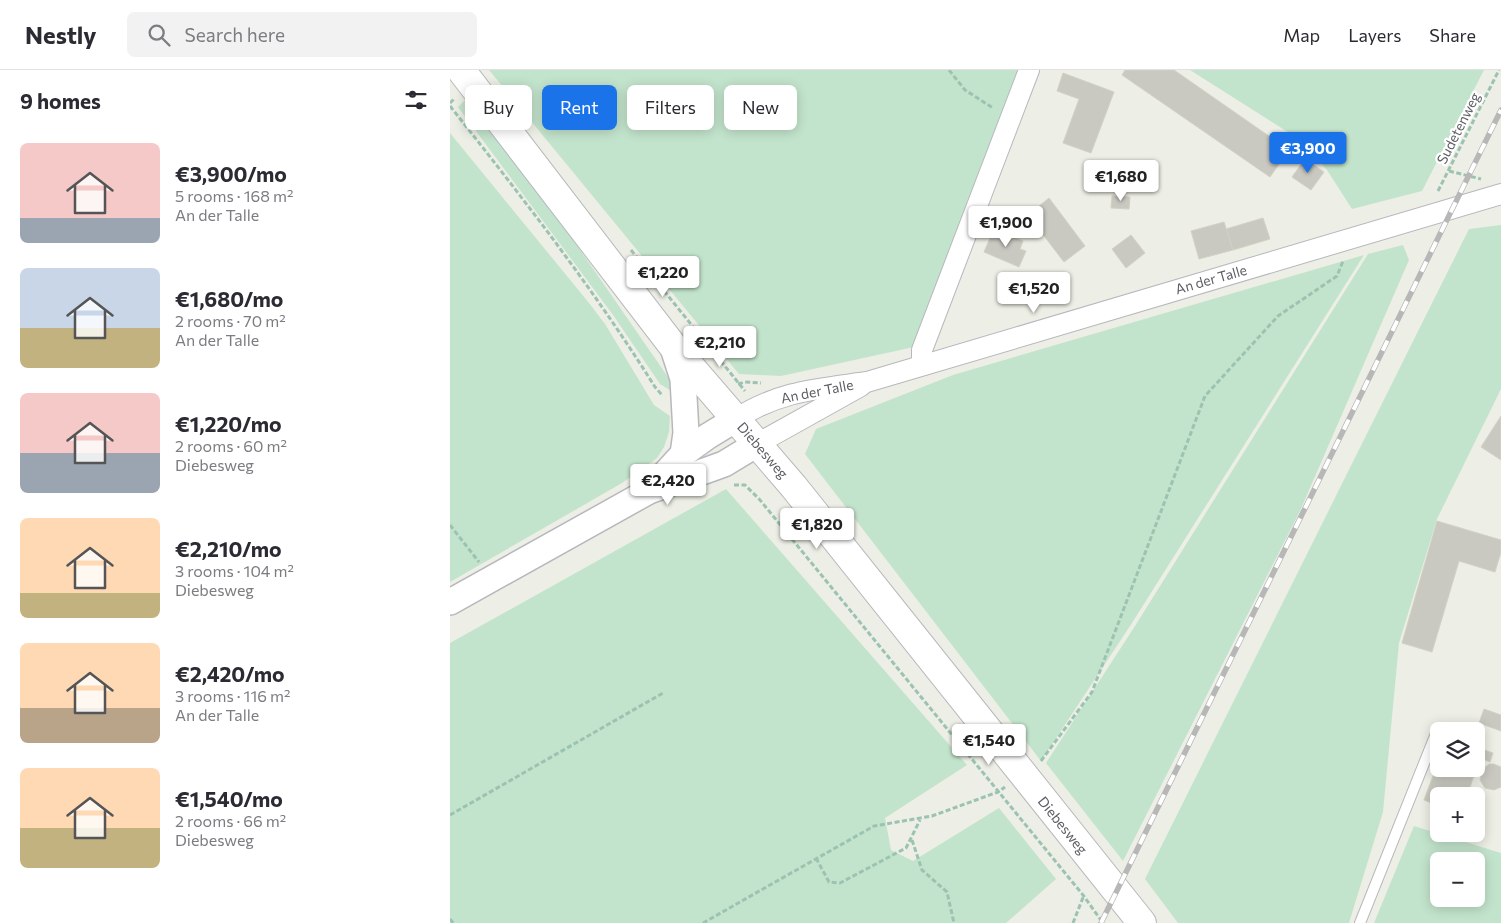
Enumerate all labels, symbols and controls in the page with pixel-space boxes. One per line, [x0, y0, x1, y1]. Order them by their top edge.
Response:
search box [127, 12, 477, 57]
text: Nestly [25, 20, 97, 49]
icon: search [145, 21, 173, 49]
text: Search here [185, 23, 285, 46]
text: Map [1283, 24, 1320, 46]
text: Layers [1348, 24, 1401, 46]
text: Share [1429, 24, 1476, 46]
chip: Buy [465, 85, 532, 130]
chip: Rent [542, 85, 617, 130]
chip: Filters [627, 85, 714, 130]
chip: New [724, 85, 797, 130]
icon: filters [402, 86, 430, 114]
text: 9 homes [20, 88, 101, 113]
street label: Sudetenweg [1433, 89, 1484, 167]
pin: €3,900 [1267, 132, 1349, 174]
text: €3,900 [1280, 138, 1336, 157]
pin: €1,680 [1080, 160, 1162, 202]
text: €3,900/mo [175, 161, 287, 186]
icon: home [60, 163, 120, 223]
text: €1,680 [1095, 166, 1147, 185]
text: 5 rooms · 168 m² [175, 186, 293, 205]
text: An der Talle [175, 205, 259, 224]
pin: €1,900 [965, 206, 1047, 248]
text: €1,900 [979, 212, 1033, 231]
pin: €1,220 [622, 256, 704, 298]
street label: An der Talle [1173, 261, 1249, 297]
text: €1,220 [637, 262, 689, 281]
pin: €1,520 [993, 272, 1075, 314]
text: €1,520 [1008, 278, 1060, 297]
text: €1,680/mo [175, 286, 283, 311]
icon: home [60, 288, 120, 348]
text: 2 rooms · 70 m² [175, 311, 286, 330]
pin: €2,210 [679, 326, 761, 368]
text: An der Talle [175, 330, 259, 349]
text: €2,210 [694, 332, 746, 351]
street label: An der Talle [779, 376, 855, 406]
text: €1,220/mo [175, 411, 282, 436]
icon: home [60, 413, 120, 473]
street label: Diebesweg [734, 418, 792, 482]
text: 2 rooms · 60 m² [175, 436, 287, 455]
text: Diebesweg [175, 455, 254, 474]
pin: €2,420 [627, 464, 709, 506]
text: €2,420 [641, 470, 695, 489]
pin: €1,820 [776, 508, 858, 550]
text: €1,820 [791, 514, 843, 533]
text: €2,210/mo [175, 536, 282, 561]
icon: home [60, 538, 120, 598]
text: 3 rooms · 104 m² [175, 561, 294, 580]
text: Diebesweg [175, 580, 254, 599]
text: €2,420/mo [175, 661, 285, 686]
icon: home [60, 663, 120, 723]
text: 3 rooms · 116 m² [175, 686, 290, 705]
text: An der Talle [175, 705, 259, 724]
map controls [1430, 722, 1485, 907]
button: layers [1430, 722, 1485, 777]
pin: €1,540 [948, 724, 1030, 766]
text: €1,540 [963, 730, 1015, 749]
text: €1,540/mo [175, 786, 283, 811]
button: + [1430, 787, 1485, 842]
icon: home [60, 788, 120, 848]
street label: Diebesweg [1035, 793, 1092, 858]
text: 2 rooms · 66 m² [175, 811, 286, 830]
text: Diebesweg [175, 830, 254, 849]
button: − [1430, 852, 1485, 907]

